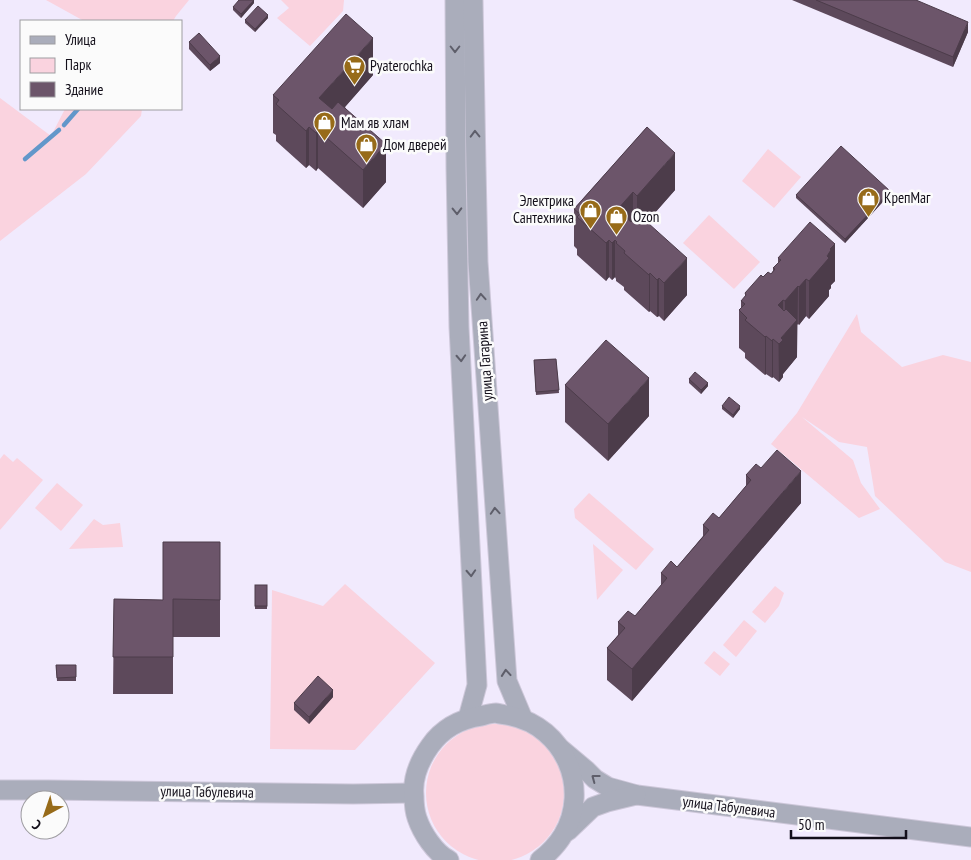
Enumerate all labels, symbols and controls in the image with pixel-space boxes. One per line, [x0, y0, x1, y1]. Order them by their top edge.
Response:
legend [20, 20, 182, 110]
text: Улица [65, 30, 96, 49]
one-way arrow [450, 45, 460, 53]
supermarket icon: Pyaterochka [342, 54, 366, 85]
text: Парк [65, 55, 91, 74]
place label: Pyaterochka [370, 56, 433, 75]
text: Здание [65, 80, 103, 99]
shop icon: Мам яв хлам [313, 111, 337, 142]
place label: Мам яв хлам [341, 113, 409, 132]
one-way arrow [470, 130, 480, 138]
shop icon: Дом дверей [355, 133, 379, 164]
place label: Дом дверей [383, 135, 447, 154]
shop icon: КрепМаг [856, 186, 880, 217]
place label: КрепМаг [884, 188, 931, 207]
place label: Электрика Сантехника [513, 191, 574, 227]
shop icon: Электрика Сантехника [578, 198, 602, 229]
shop icon: Ozon [605, 205, 629, 236]
place label: Ozon [633, 207, 659, 226]
one-way arrow [452, 208, 462, 215]
one-way arrow [476, 293, 487, 301]
street label: улица Гагарина [472, 320, 497, 402]
one-way arrow [455, 354, 466, 362]
one-way arrow [490, 507, 501, 515]
one-way arrow [466, 569, 477, 577]
one-way arrow [501, 669, 512, 677]
one-way arrow [592, 775, 601, 784]
street label: улица Табулевича [160, 781, 254, 802]
north arrow [20, 790, 70, 840]
street label: улица Табулевича [681, 791, 777, 822]
scale bar [791, 808, 906, 840]
text: 50 m [798, 815, 824, 834]
text: С [28, 816, 45, 834]

